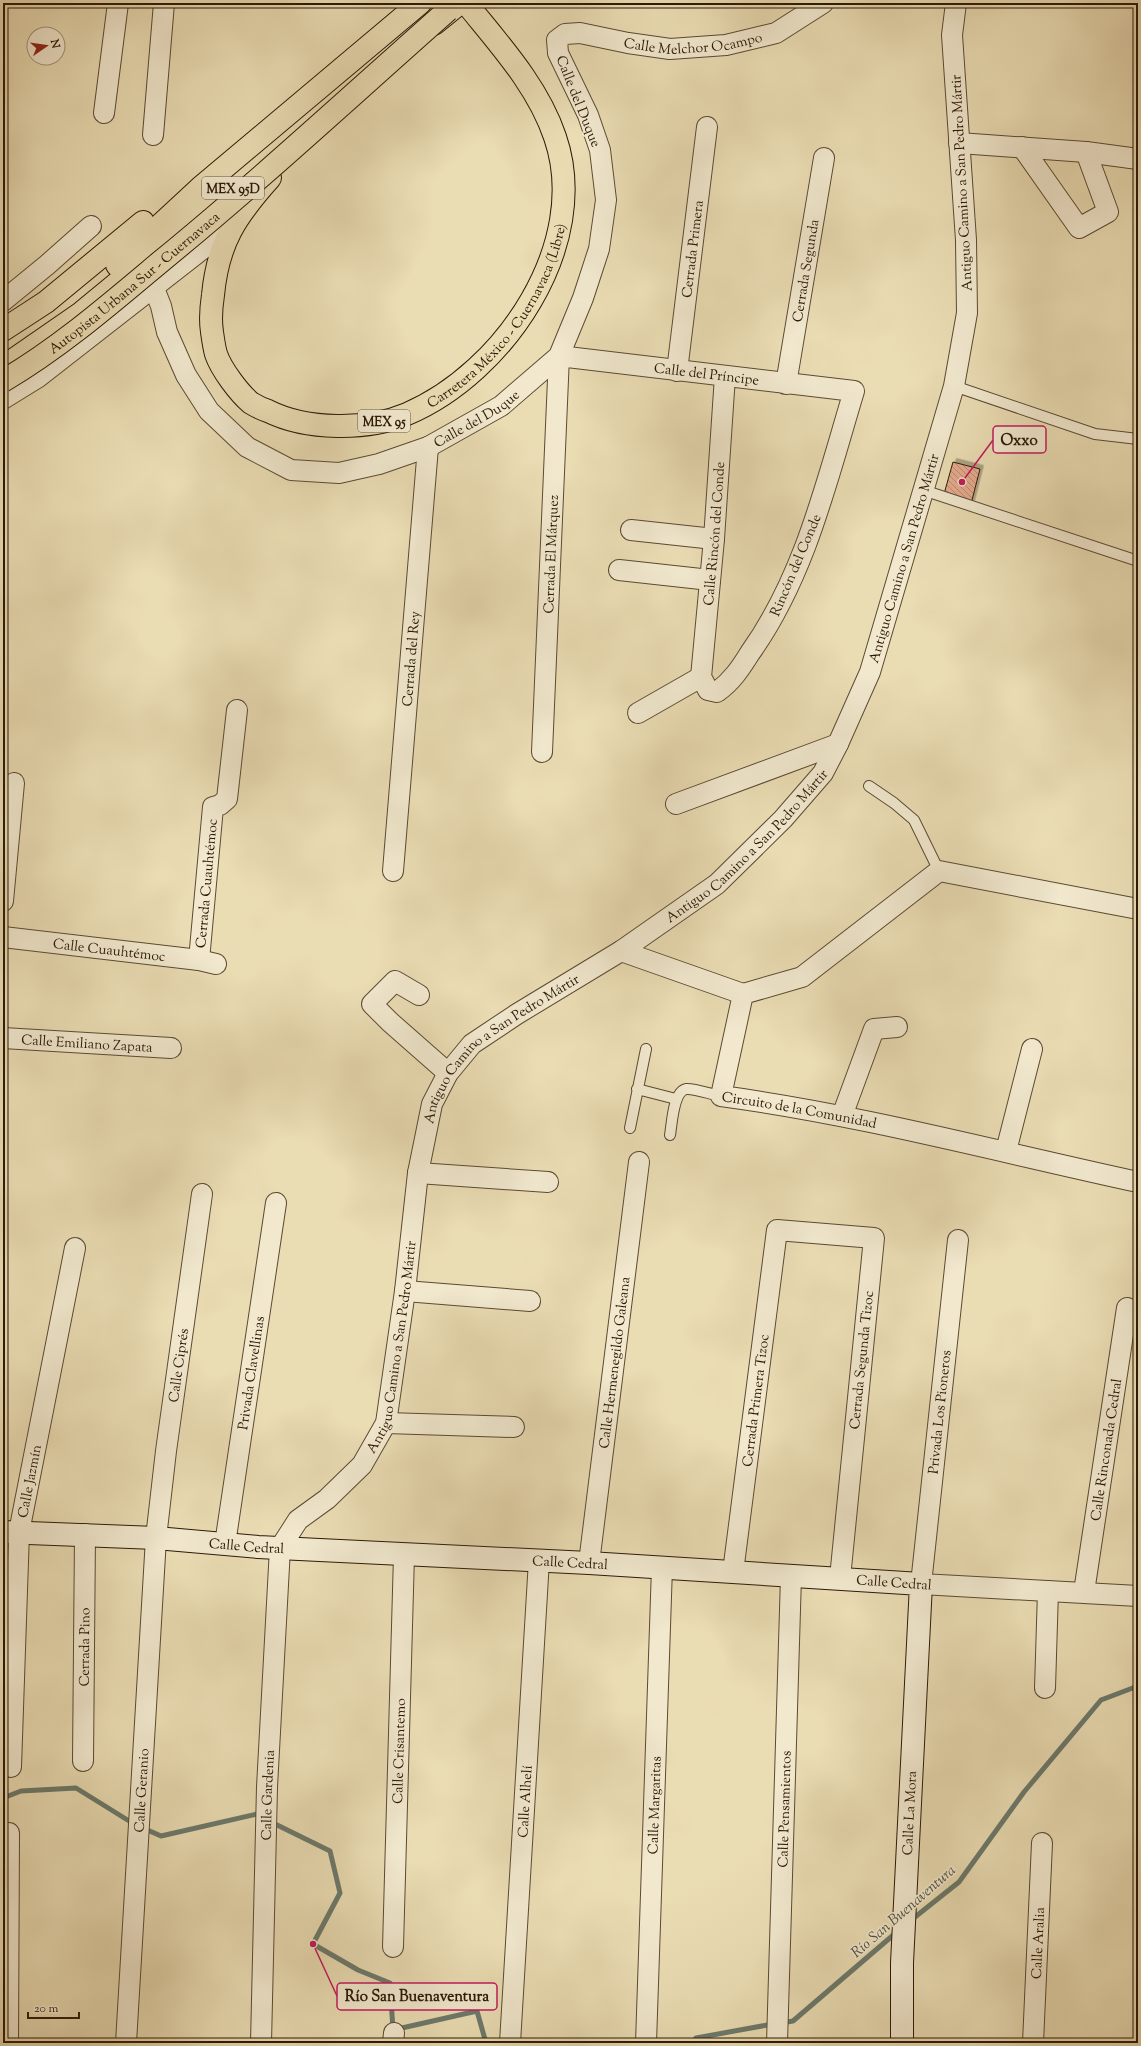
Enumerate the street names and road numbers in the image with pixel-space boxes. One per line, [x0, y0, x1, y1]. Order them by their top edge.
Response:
street label: Calle Melchor Ocampo [622, 29, 765, 61]
street label: Calle del Duque [550, 53, 605, 151]
street label: Antiguo Camino a San Pedro Mártir [947, 73, 979, 292]
road number: MEX 95D [202, 177, 264, 199]
street label: Cerrada Primera [678, 199, 710, 299]
street label: Autopista Urbana Sur - Cuernavaca [45, 208, 225, 360]
street label: Cerrada Segunda [789, 217, 826, 324]
street label: Carretera México - Cuernavaca (Libre) [424, 222, 572, 414]
street label: Calle del Príncipe [653, 359, 760, 392]
street label: Calle del Duque [431, 386, 525, 454]
road number: MEX 95 [358, 410, 410, 432]
street label: Antiguo Camino a San Pedro Mártir [865, 451, 946, 666]
street label: Calle Rincón del Conde [700, 461, 731, 607]
street label: Cerrada El Márquez [540, 494, 565, 614]
street label: Rincón del Conde [766, 511, 827, 620]
street label: Cerrada del Rey [399, 610, 426, 707]
street label: Antiguo Camino a San Pedro Mártir [662, 765, 834, 929]
street label: Cerrada Cuauhtémoc [192, 818, 224, 949]
street label: Calle Cuauhtémoc [52, 935, 166, 968]
street label: Antiguo Camino a San Pedro Mártir [420, 970, 584, 1126]
street label: Calle Emiliano Zapata [20, 1031, 154, 1059]
street label: Circuito de la Comunidad [720, 1088, 878, 1135]
street label: Antiguo Camino a San Pedro Mártir [363, 1239, 423, 1458]
street label: Calle Hermenegildo Galeana [595, 1275, 637, 1450]
street label: Cerrada Segunda Tizoc [846, 1290, 880, 1430]
street label: Privada Clavellinas [234, 1315, 271, 1431]
street label: Calle Ciprés [165, 1327, 195, 1404]
street label: Cerrada Primera Tizoc [739, 1333, 776, 1468]
street label: Privada Los Pioneros [925, 1349, 957, 1475]
street label: Calle Rinconada Cedral [1087, 1377, 1128, 1522]
street label: Calle Jazmín [14, 1443, 48, 1520]
street label: Calle Cedral [208, 1535, 285, 1560]
street label: Calle Cedral [532, 1552, 608, 1576]
street label: Calle Cedral [855, 1571, 932, 1597]
street label: Cerrada Pino [76, 1607, 96, 1687]
street label: Calle Crisantemo [389, 1698, 412, 1804]
street label: Calle Geranio [131, 1748, 156, 1833]
street label: Calle Gardenia [258, 1749, 281, 1841]
street label: Calle Pensamientos [774, 1750, 798, 1868]
street label: Calle Margaritas [644, 1756, 668, 1855]
street label: Calle Alhelí [514, 1765, 539, 1838]
street label: Calle La Mora [899, 1770, 923, 1856]
street label: Calle Aralia [1028, 1906, 1051, 1980]

